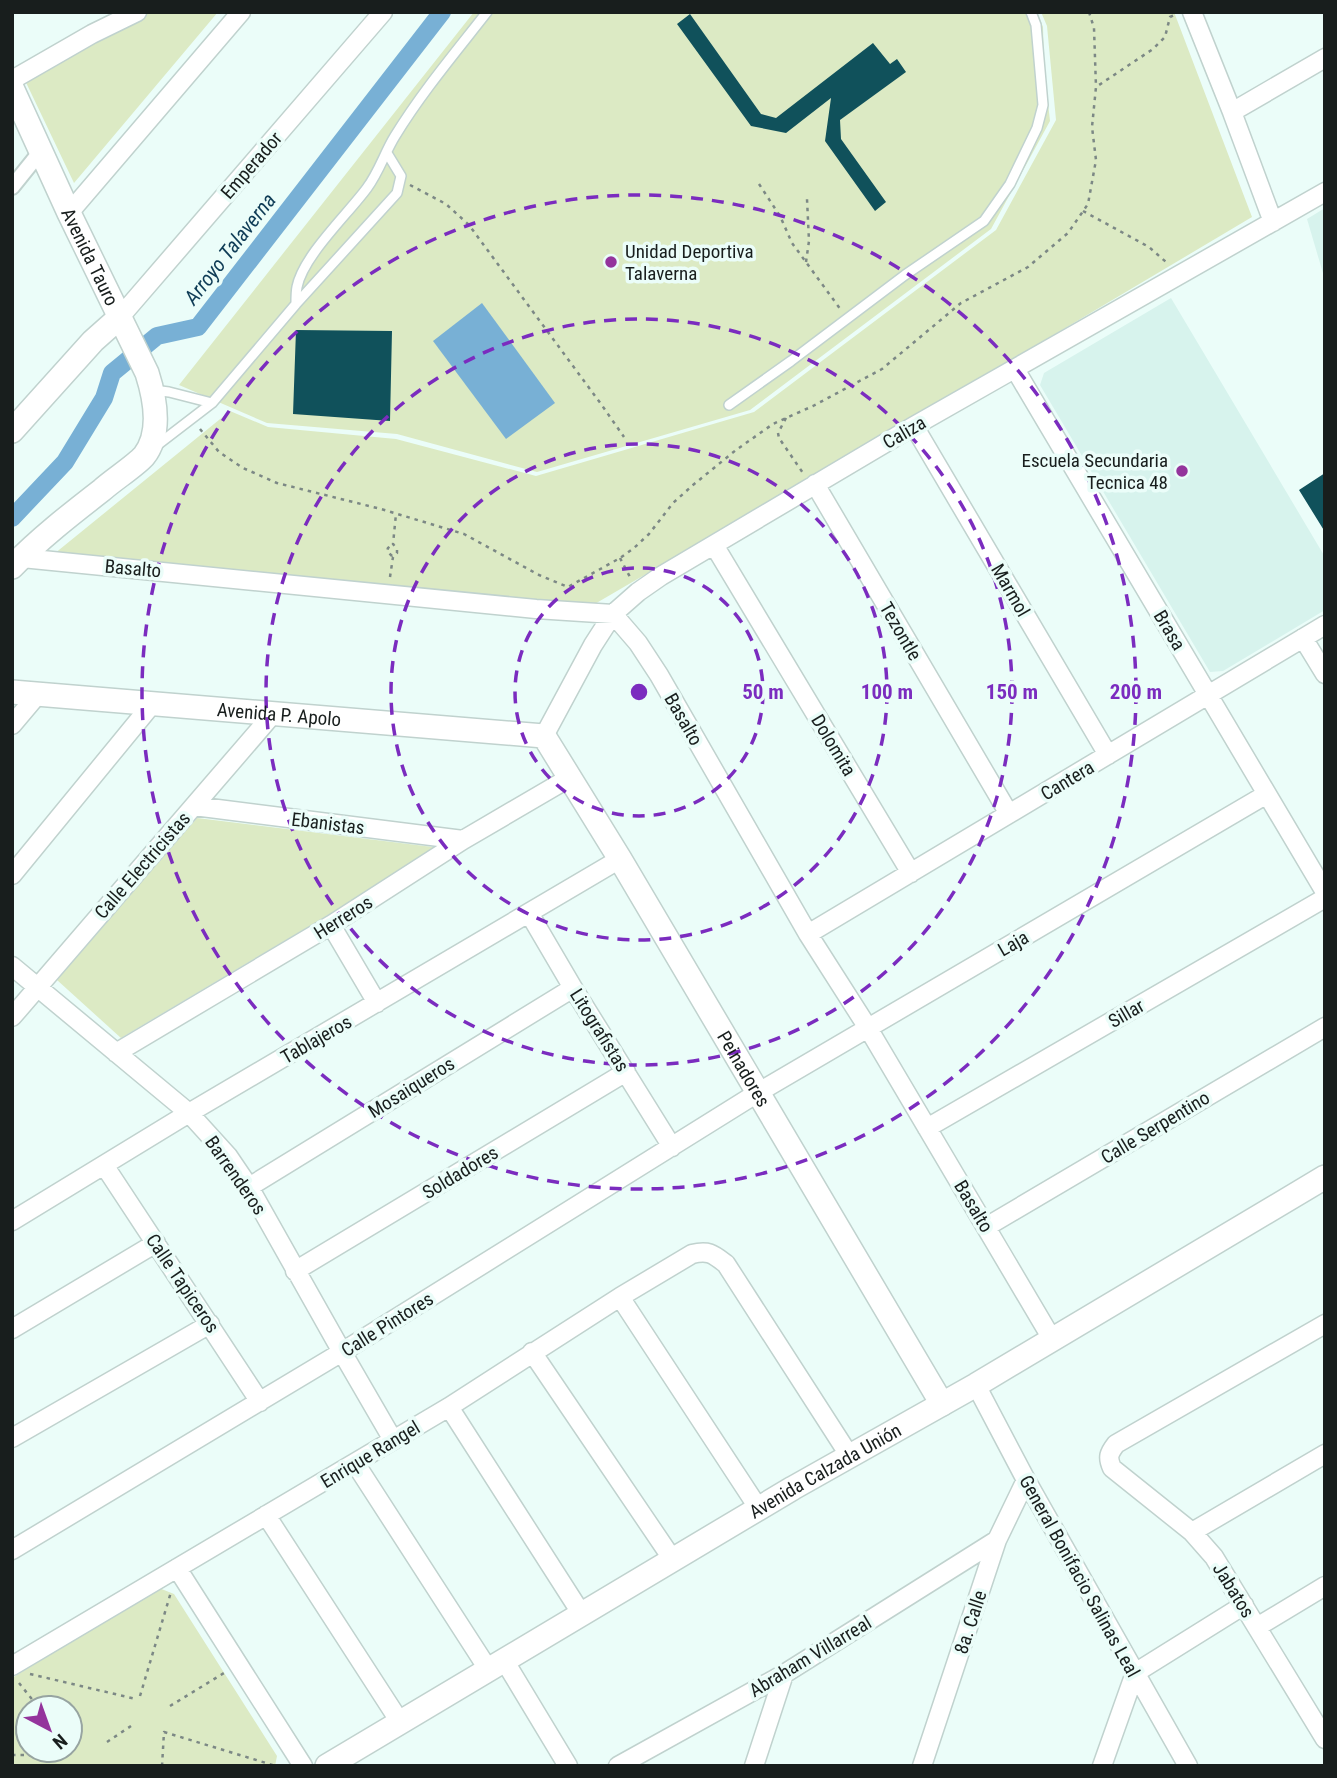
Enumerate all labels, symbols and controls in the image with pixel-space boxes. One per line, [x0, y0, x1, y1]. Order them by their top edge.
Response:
street label: Emperador [216, 127, 287, 204]
water label: Arroyo Talaverna [179, 189, 281, 310]
street label: Avenida Tauro [56, 204, 123, 310]
place label: Unidad Deportiva Talaverna [625, 240, 754, 285]
marker: Unidad Deportiva Talaverna [603, 254, 619, 270]
street label: Caliza [879, 411, 930, 454]
place label: Escuela Secundaria Tecnica 48 [1022, 449, 1168, 494]
marker: Escuela Secundaria Tecnica 48 [1174, 463, 1190, 479]
street label: Basalto [104, 555, 162, 582]
street label: Marmol [986, 560, 1035, 621]
street label: Tezontle [875, 598, 926, 665]
street label: Brasa [1149, 606, 1190, 654]
centre of rings [627, 680, 651, 704]
text: 50 m [742, 680, 784, 704]
text: 100 m [861, 680, 913, 704]
text: 150 m [986, 680, 1038, 704]
text: 200 m [1110, 680, 1162, 704]
street label: Basalto [659, 689, 708, 749]
street label: Avenida P. Apolo [216, 698, 342, 731]
street label: Dolomita [806, 710, 861, 780]
street label: Cantera [1036, 756, 1098, 805]
street label: Calle Electricistas [90, 807, 195, 924]
street label: Ebanistas [290, 808, 366, 839]
street label: Herreros [310, 890, 377, 944]
street label: Laja [994, 926, 1033, 961]
street label: Litografistas [565, 984, 634, 1076]
street label: Sillar [1104, 994, 1149, 1033]
street label: Tablajeros [277, 1010, 356, 1069]
street label: Peinadores [712, 1027, 775, 1111]
street label: Mosaiqueros [364, 1052, 459, 1123]
street label: Calle Serpentino [1097, 1086, 1214, 1169]
street label: Barrenderos [200, 1131, 271, 1219]
street label: Soldadores [418, 1141, 502, 1204]
street label: Basalto [949, 1176, 998, 1236]
street label: Calle Tapiceros [141, 1229, 224, 1337]
street label: Calle Pintores [337, 1287, 438, 1362]
street label: Enrique Rangel [316, 1416, 424, 1493]
street label: Avenida Calzada Unión [745, 1418, 905, 1524]
street label: General Bonifacio Salinas Leal [1014, 1471, 1145, 1681]
street label: Jabatos [1208, 1559, 1259, 1622]
street label: 8a. Calle [949, 1587, 992, 1657]
street label: Abraham Villarreal [745, 1611, 875, 1702]
north arrow [14, 1694, 84, 1764]
text: N [48, 1729, 72, 1754]

